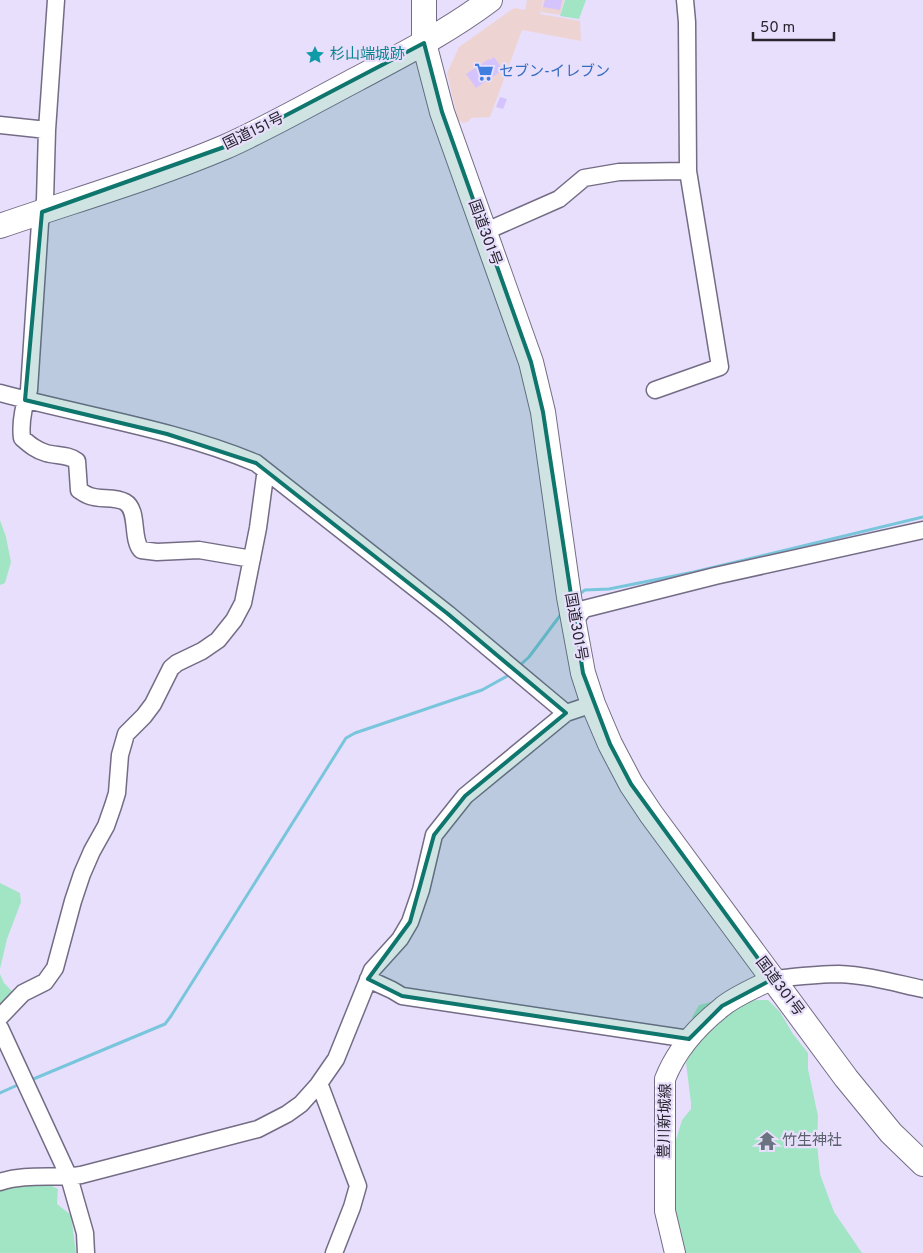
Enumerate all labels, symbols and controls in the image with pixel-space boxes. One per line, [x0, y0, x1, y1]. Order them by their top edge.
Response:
scale bar [753, 10, 834, 42]
text: 50 m [760, 19, 795, 38]
place icon: 杉山端城跡 [304, 44, 326, 66]
place label: 杉山端城跡 [330, 46, 405, 65]
supermarket icon: セブン-イレブン [473, 61, 495, 83]
place label: セブン-イレブン [499, 63, 610, 82]
street label: 国道151号 [220, 109, 288, 155]
street label: 国道301号 [463, 197, 505, 269]
street label: 国道301号 [560, 591, 590, 663]
street label: 国道301号 [751, 954, 807, 1020]
street label: 豊川新城線 [656, 1083, 676, 1159]
temple icon: 竹生神社 [756, 1130, 778, 1152]
place label: 竹生神社 [782, 1132, 842, 1151]

